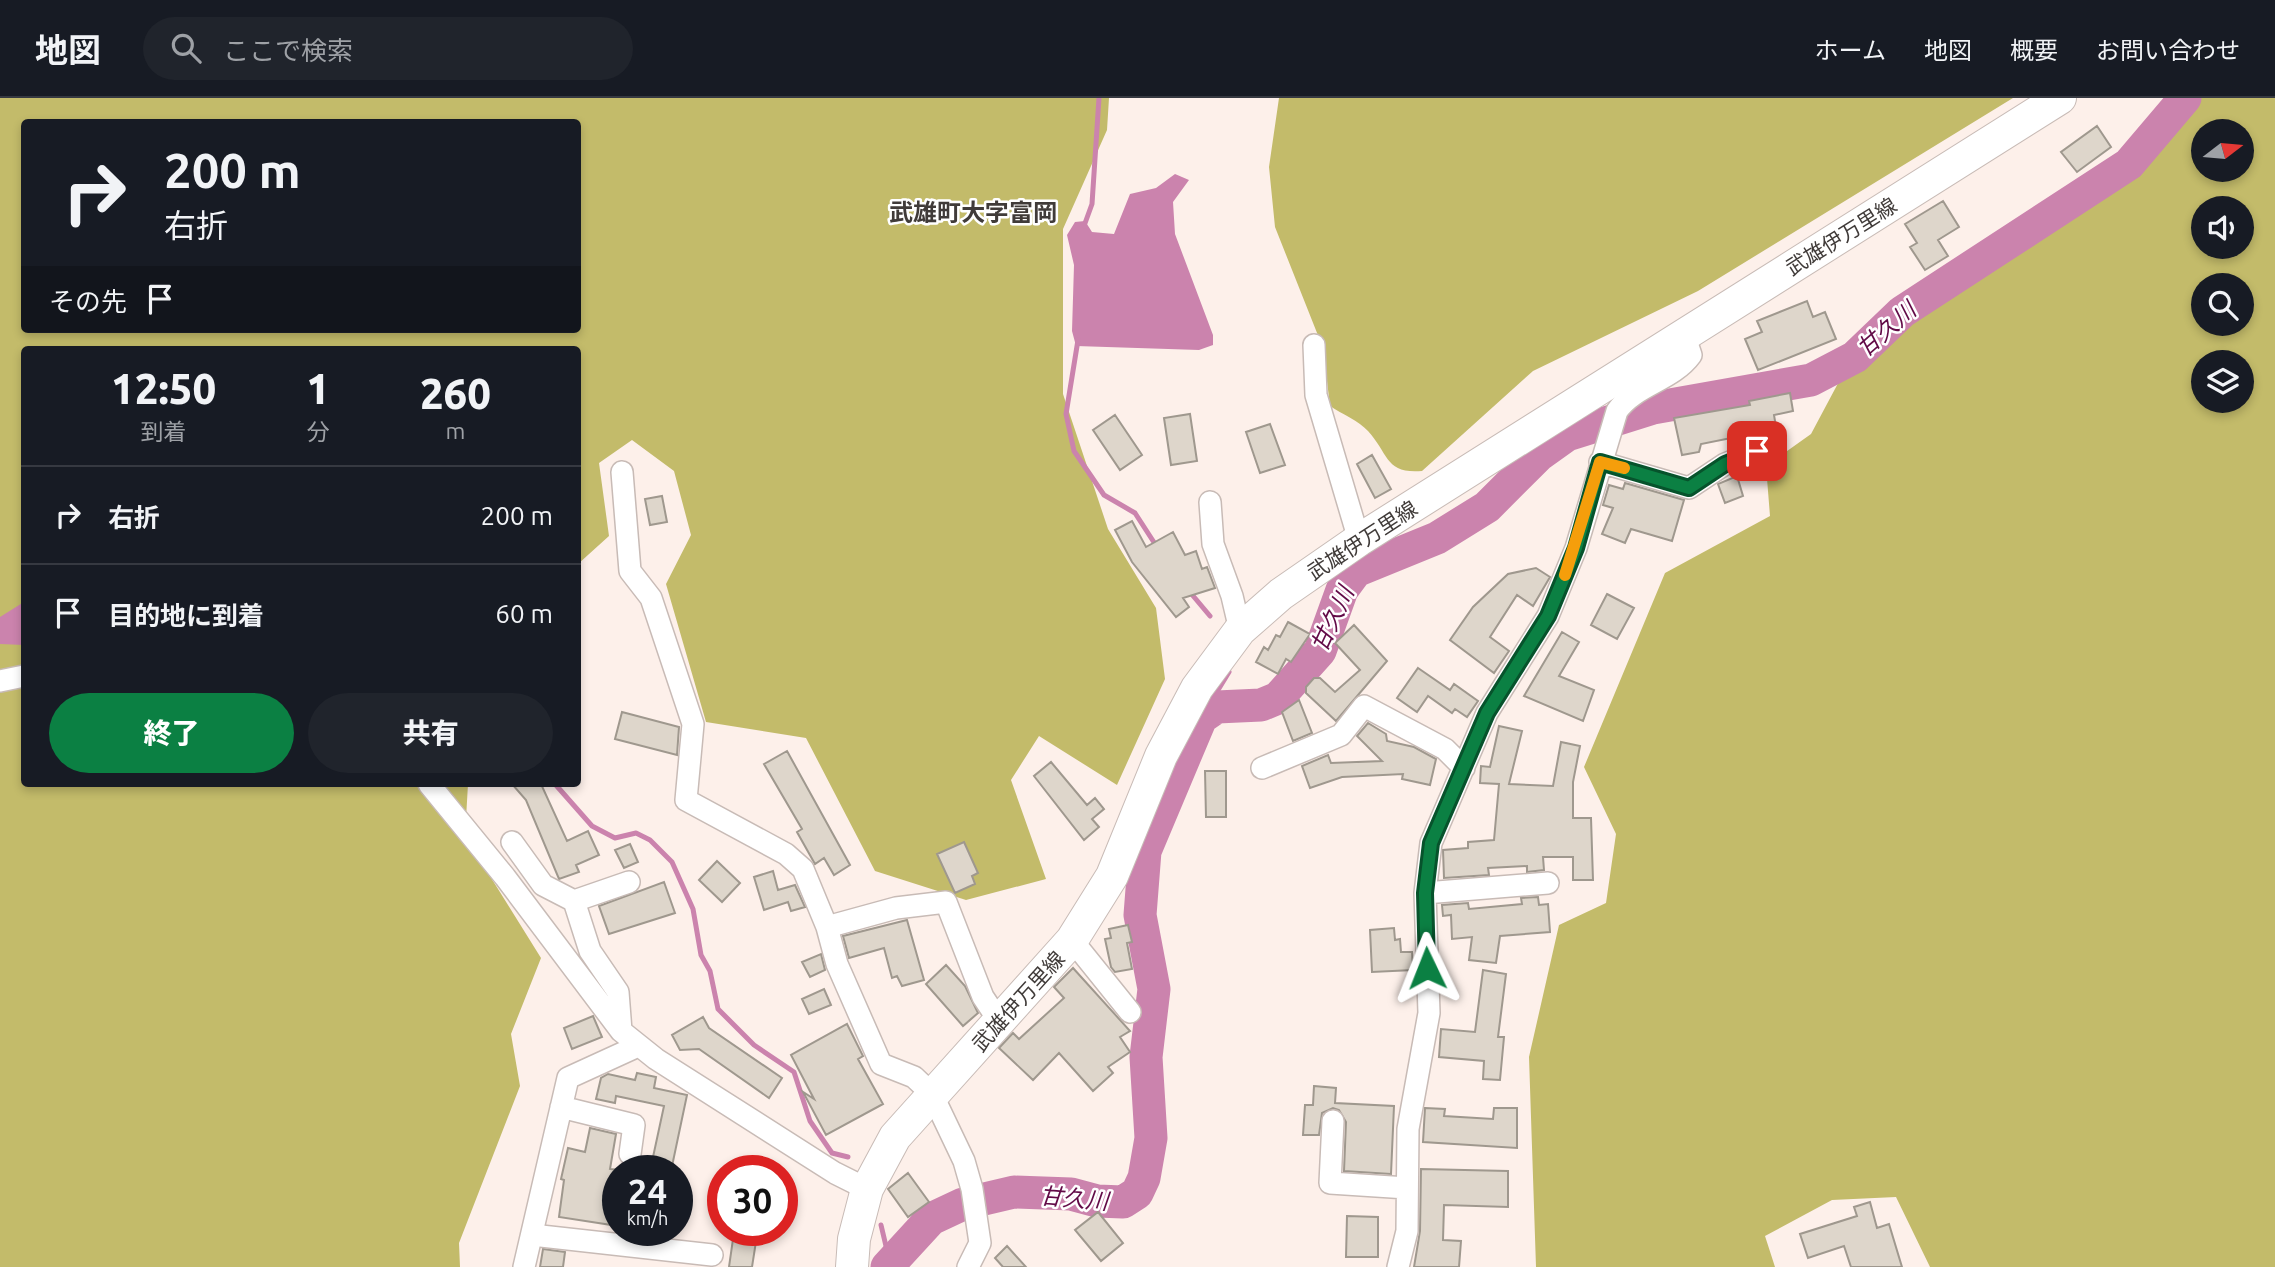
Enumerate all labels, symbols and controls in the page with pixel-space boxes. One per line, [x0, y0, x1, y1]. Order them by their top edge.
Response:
search box [143, 17, 633, 80]
icon: search [167, 29, 205, 67]
text: 地図 [35, 31, 101, 68]
text: ここで検索 [223, 36, 353, 65]
text: ホーム [1815, 37, 1886, 64]
text: 地図 [1924, 37, 1972, 64]
text: 概要 [2010, 37, 2058, 64]
text: お問い合わせ [2096, 37, 2240, 64]
north arrow [2191, 119, 2254, 182]
map controls [2191, 119, 2254, 413]
text: 200 m [164, 142, 301, 197]
icon: right [49, 147, 140, 238]
street label: 武雄伊万里線 [1781, 192, 1901, 280]
button: sound [2191, 196, 2254, 259]
district label: 武雄町大字富岡 [889, 199, 1057, 226]
text: 右折 [164, 207, 228, 243]
button: search [2191, 273, 2254, 336]
icon: arrive [141, 280, 179, 318]
text: その先 [49, 287, 127, 316]
water label: 甘久川 [1852, 295, 1923, 361]
button: layers [2191, 350, 2254, 413]
text: 12:50 [111, 365, 216, 412]
text: 1 [306, 365, 330, 412]
text: 260 [420, 370, 491, 417]
text: m [446, 418, 465, 443]
text: 到着 [141, 419, 187, 444]
text: 分 [307, 419, 330, 444]
pin [1727, 421, 1787, 481]
icon: arrive [1738, 432, 1776, 470]
icon: right [49, 496, 87, 534]
street label: 武雄伊万里線 [1303, 496, 1421, 584]
text: 200 m [481, 501, 553, 530]
text: 右折 [108, 503, 160, 532]
water label: 甘久川 [1306, 580, 1359, 656]
icon: arrive [49, 594, 87, 632]
text: 60 m [495, 599, 553, 628]
text: 目的地に到着 [108, 601, 264, 630]
button: 終了 [49, 693, 294, 773]
button: 共有 [308, 693, 553, 773]
position arrow [1390, 931, 1464, 1005]
street label: 武雄伊万里線 [967, 946, 1069, 1056]
speed limit sign: 30 [707, 1155, 798, 1246]
text: 24 [628, 1171, 667, 1211]
water label: 甘久川 [1039, 1183, 1112, 1214]
text: km/h [627, 1208, 668, 1228]

